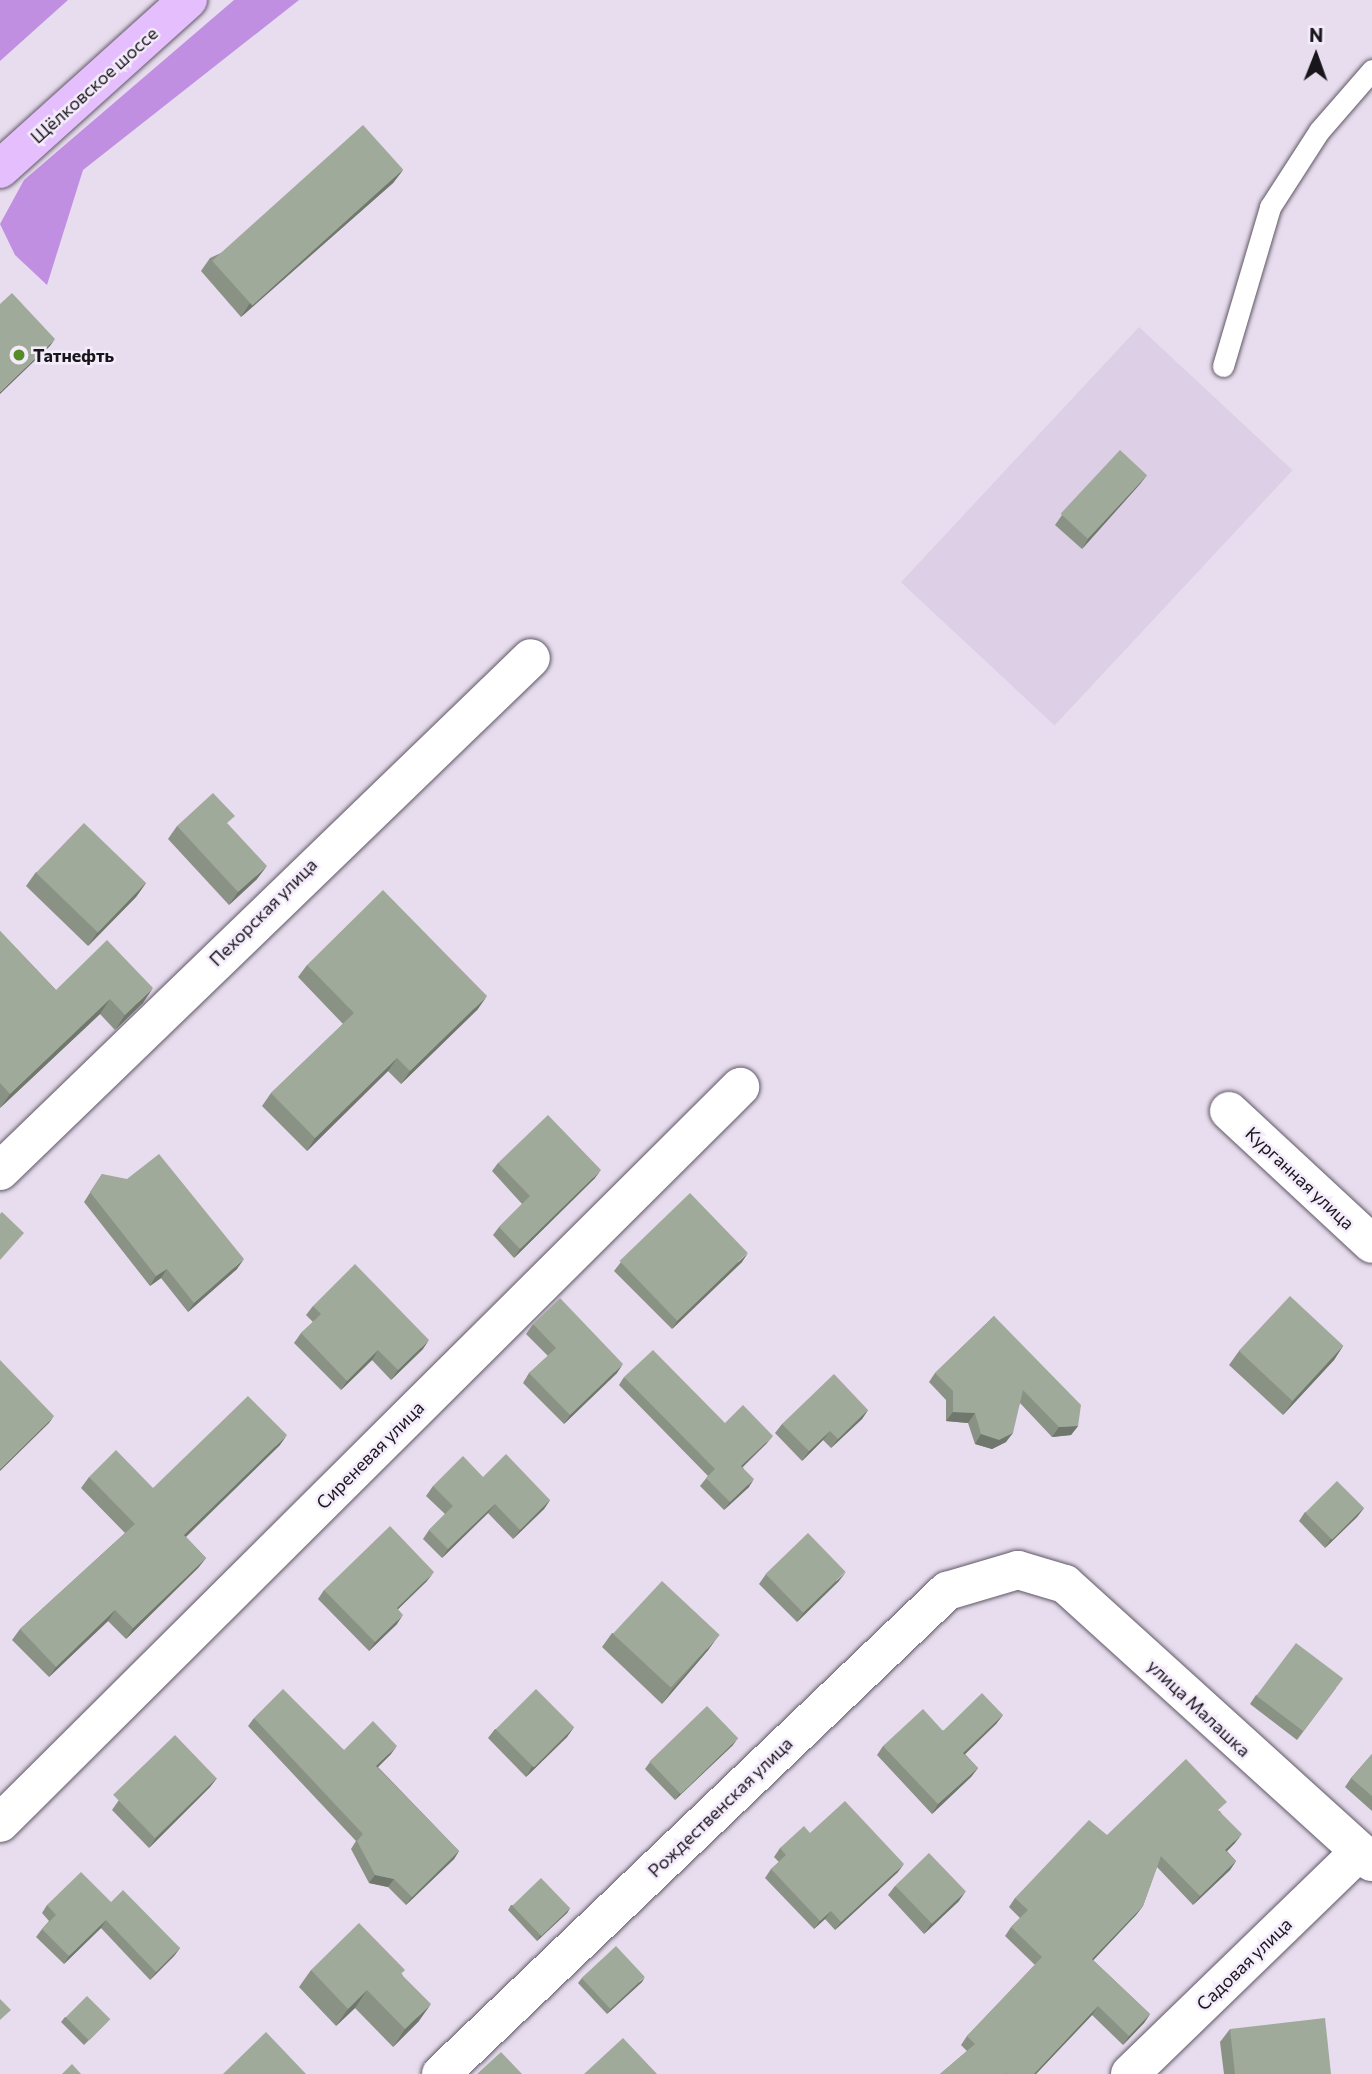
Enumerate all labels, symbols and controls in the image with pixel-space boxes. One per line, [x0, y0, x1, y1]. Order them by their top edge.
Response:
north arrow [1281, 21, 1351, 91]
street label: Щёлковское шоссе [26, 22, 162, 148]
text: N [1309, 23, 1324, 46]
place label: Татнефть [33, 344, 114, 366]
marker: Татнефть [11, 347, 27, 363]
street label: Пехорская улица [205, 854, 321, 970]
street label: Курганная улица [1241, 1122, 1359, 1234]
street label: Сиреневая улица [312, 1397, 428, 1513]
street label: улица Малашка [1143, 1655, 1255, 1761]
street label: Рождественская улица [643, 1732, 797, 1882]
street label: Садовая улица [1192, 1913, 1296, 2015]

